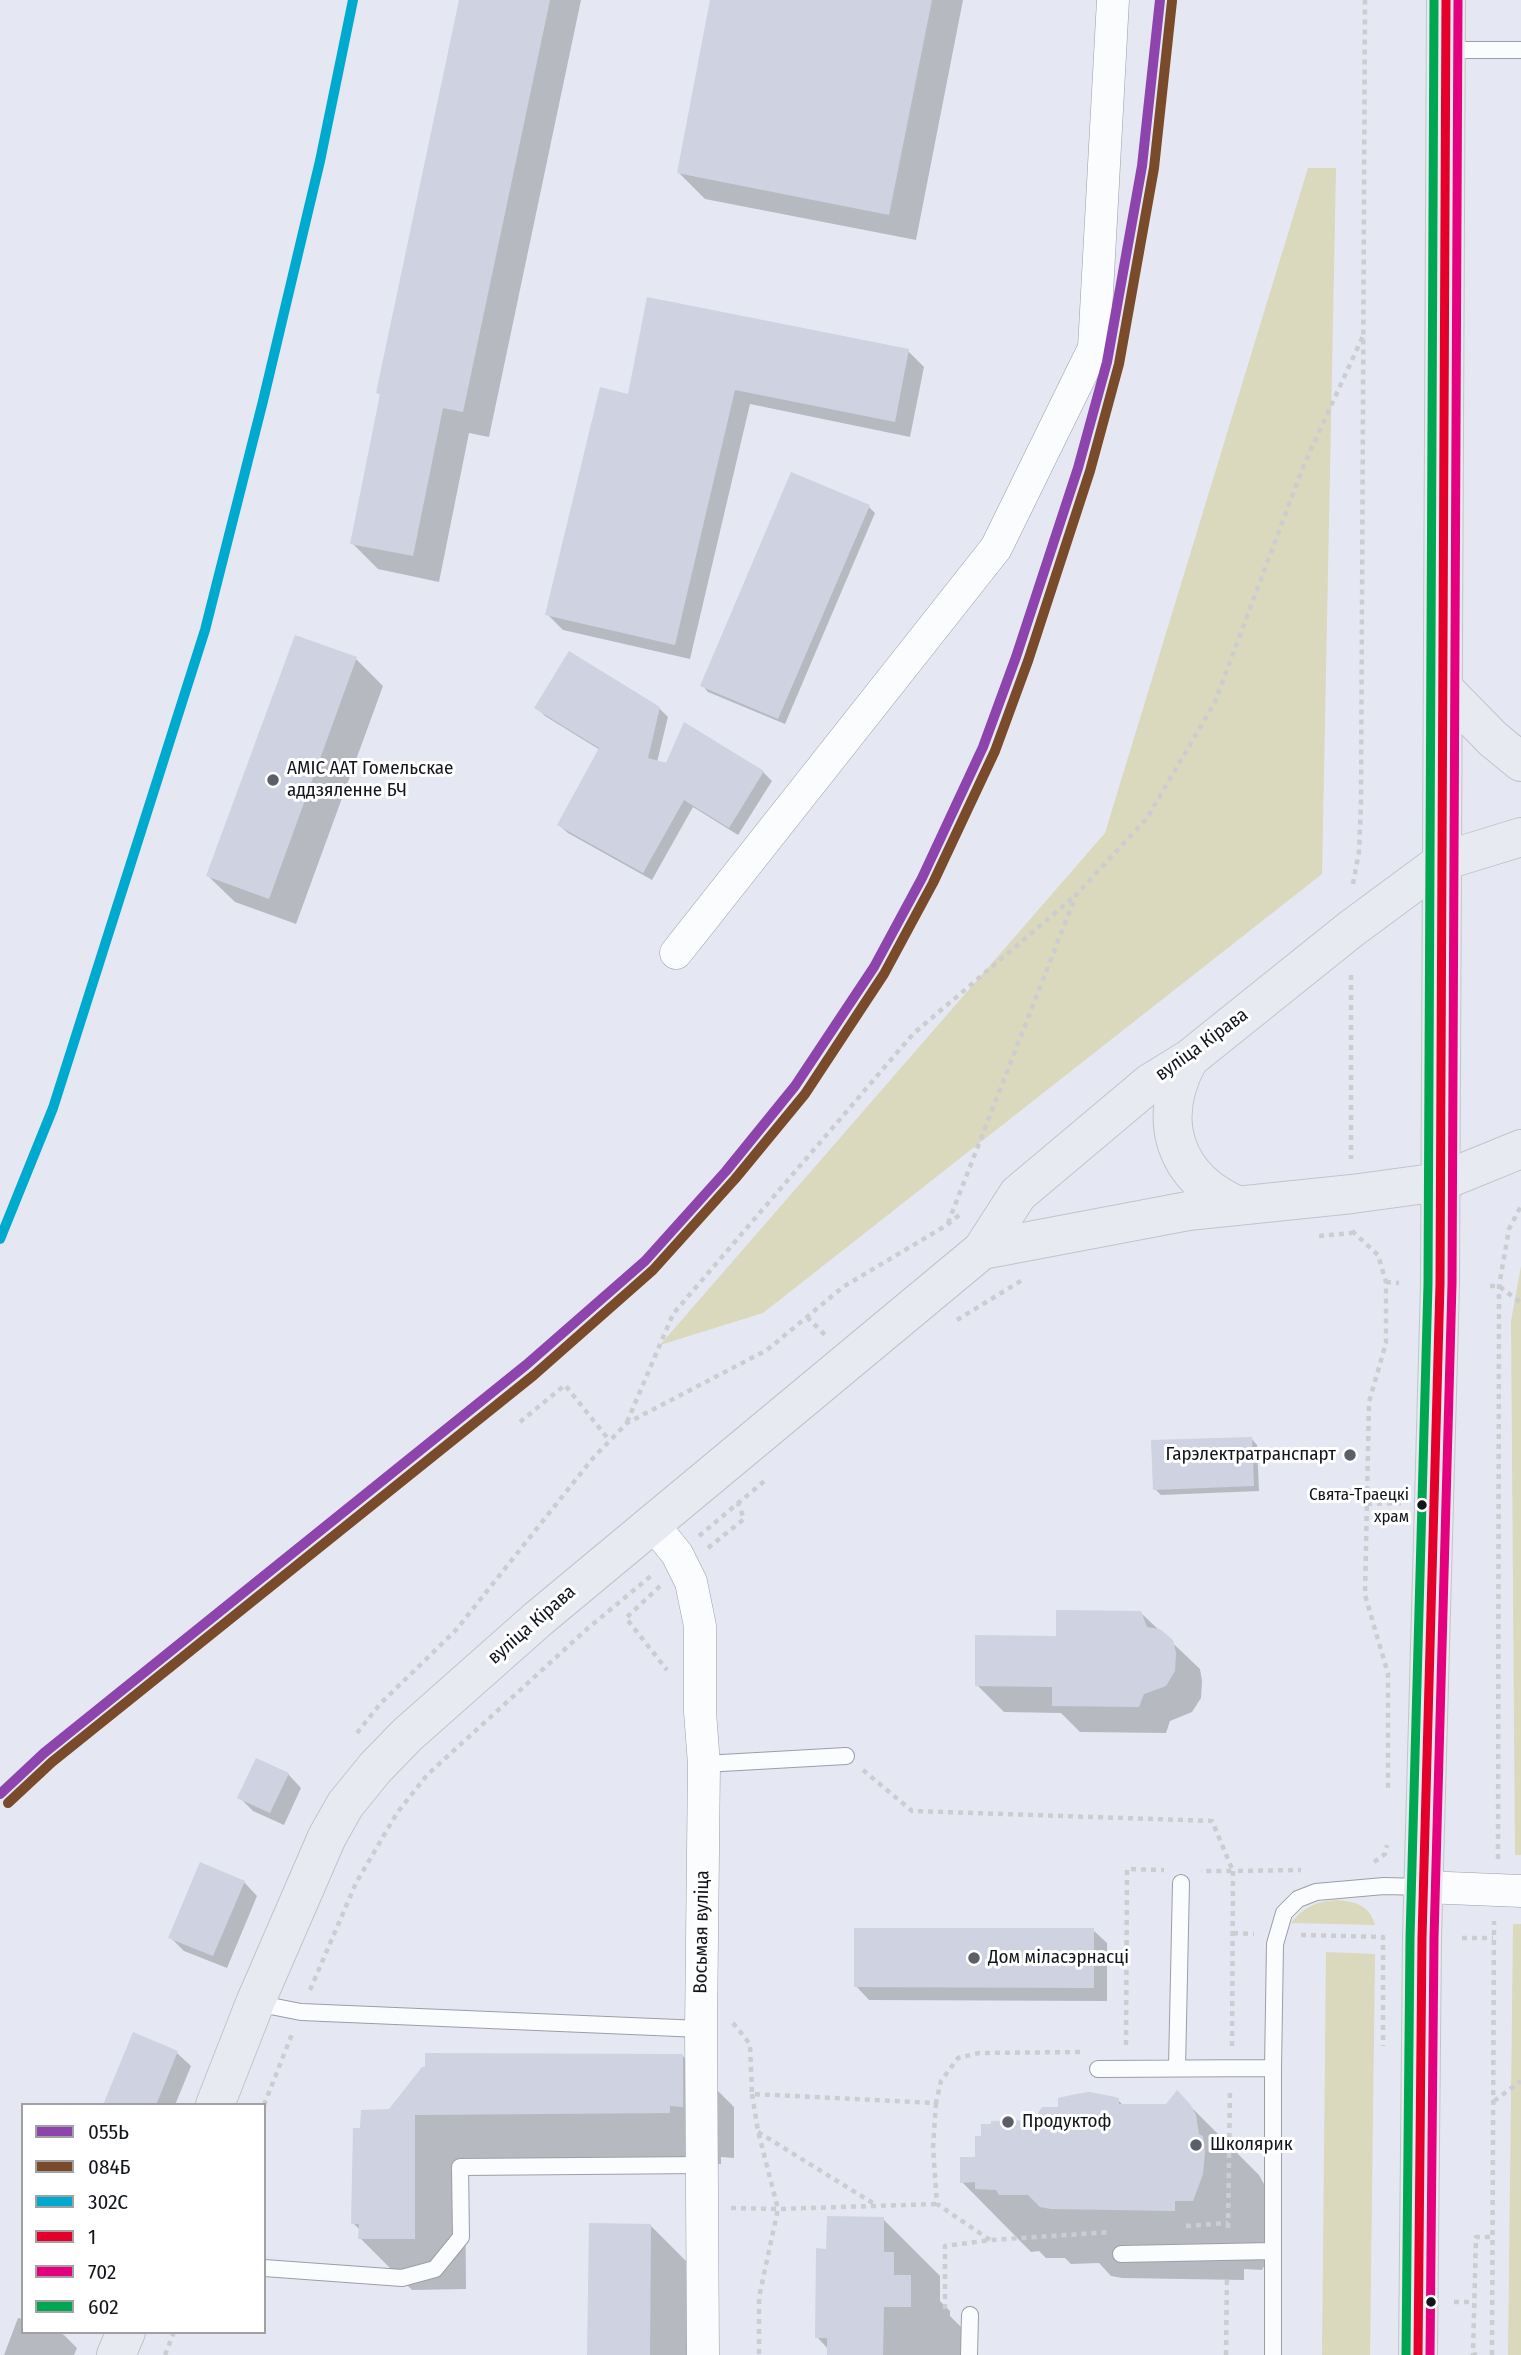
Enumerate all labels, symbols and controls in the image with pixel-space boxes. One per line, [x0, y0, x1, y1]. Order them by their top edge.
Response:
place label: АМІС ААТ Гомельскае аддзяленне БЧ [287, 758, 453, 802]
marker: АМІС ААТ Гомельскае аддзяленне БЧ [265, 772, 281, 788]
street label: вуліца Кірава [1151, 1004, 1253, 1086]
place label: Гарэлектратранспарт [1165, 1444, 1336, 1466]
marker: Гарэлектратранспарт [1342, 1447, 1358, 1463]
place label: Свята-Траецкі храм [1309, 1485, 1409, 1525]
marker: Свята-Траецкі храм [1415, 1498, 1429, 1512]
street label: вуліца Кірава [483, 1581, 581, 1669]
street label: Восьмая вуліца [690, 1870, 714, 1994]
place label: Дом міласэрнасці [988, 1947, 1129, 1969]
marker: Дом міласэрнасці [966, 1950, 982, 1966]
legend [21, 2103, 266, 2334]
place label: Продуктоф [1022, 2111, 1112, 2133]
marker: Продуктоф [1000, 2114, 1016, 2130]
text: 055Ь [88, 2119, 129, 2145]
place label: Школярик [1210, 2134, 1293, 2156]
marker: Школярик [1188, 2137, 1204, 2153]
text: 084Б [88, 2154, 131, 2180]
text: 302С [88, 2189, 128, 2215]
text: 1 [88, 2224, 96, 2250]
text: 702 [88, 2259, 116, 2285]
text: 602 [88, 2294, 118, 2320]
unlabelled marker [1424, 2295, 1438, 2309]

